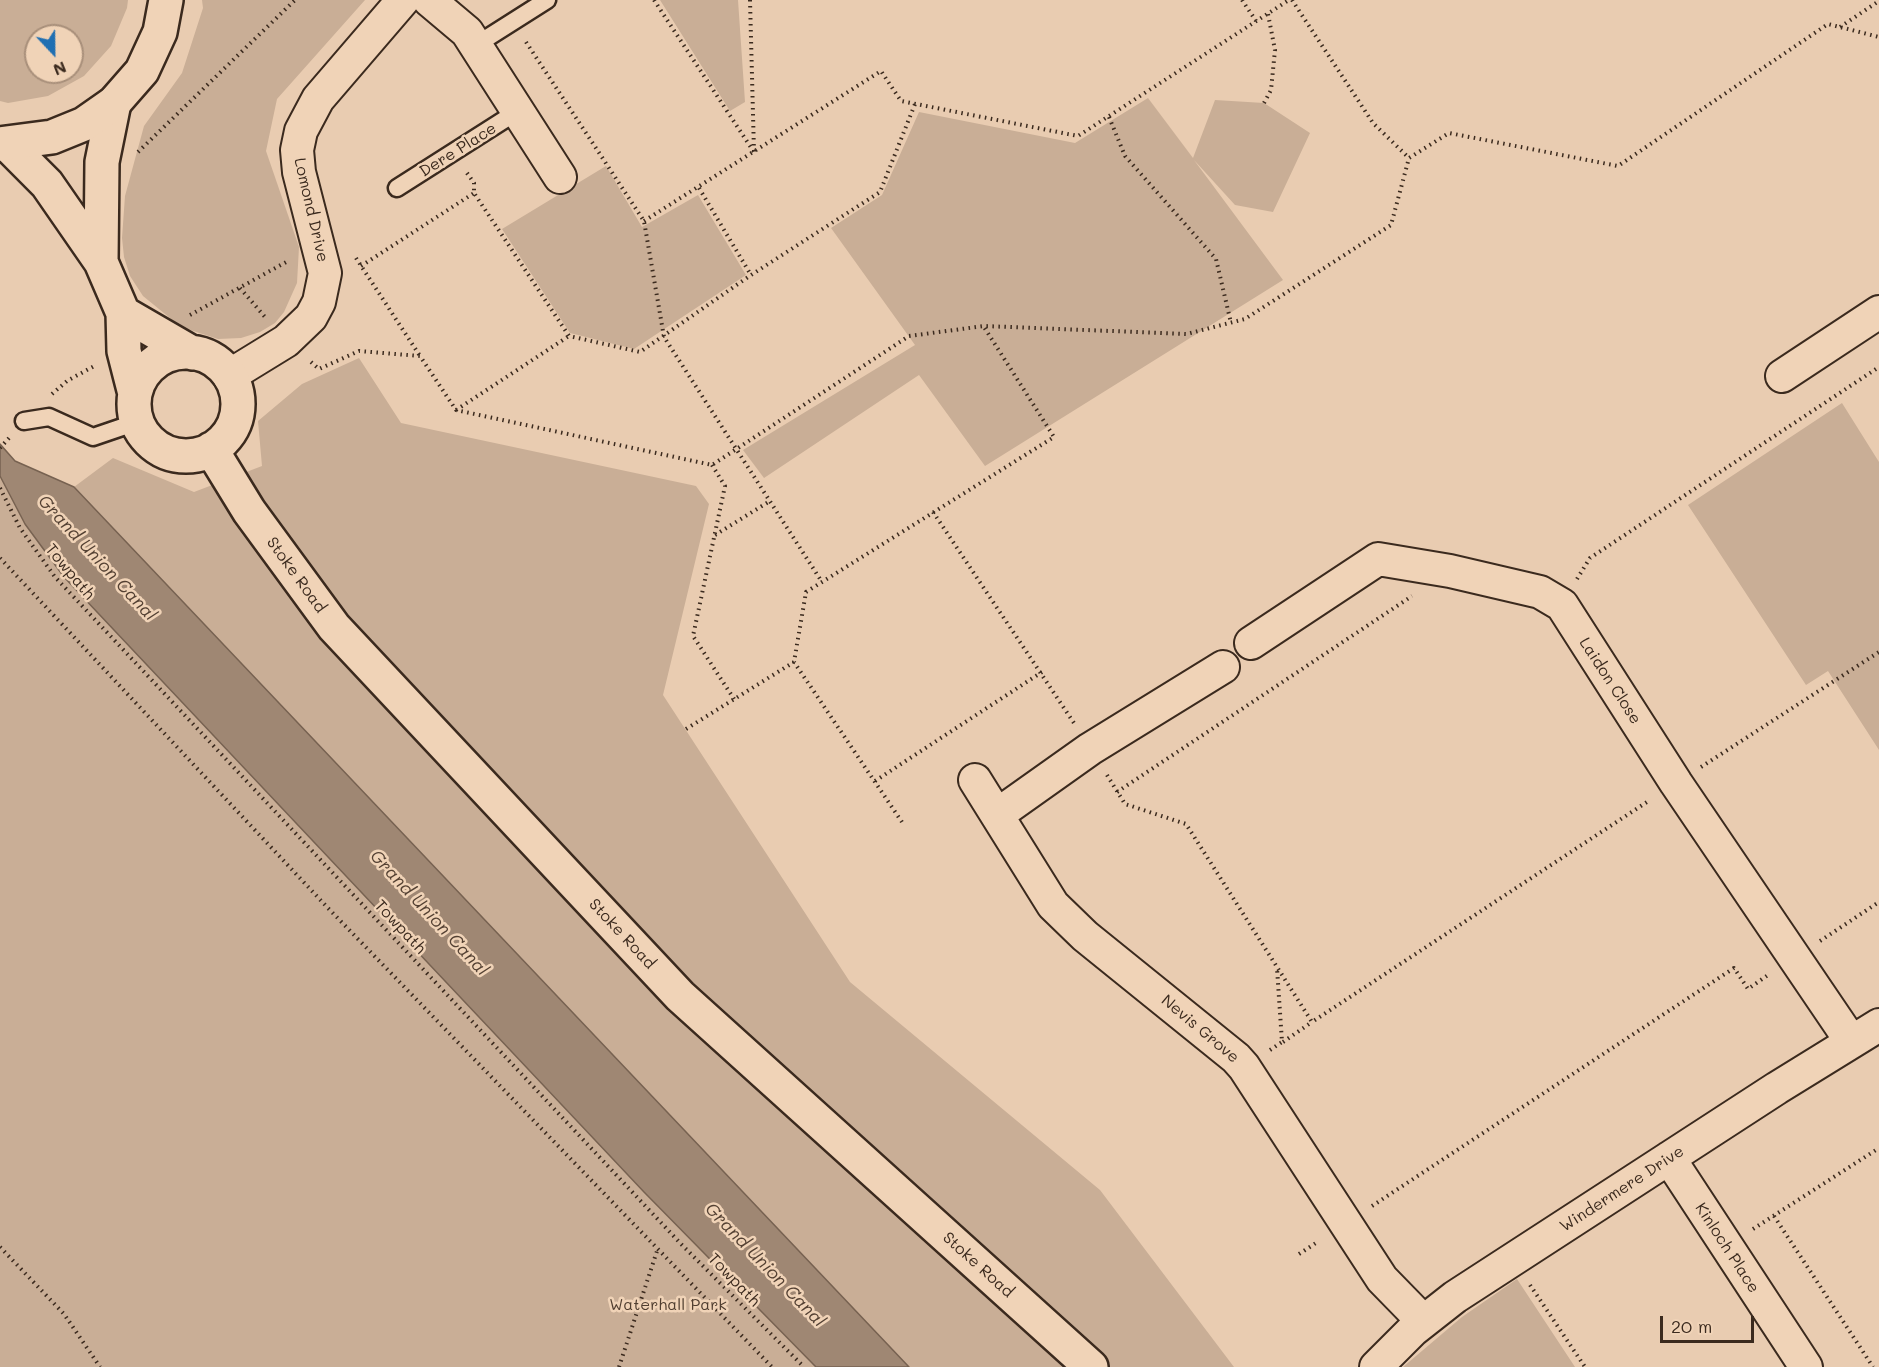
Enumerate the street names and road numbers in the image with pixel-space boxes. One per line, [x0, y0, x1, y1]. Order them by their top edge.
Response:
street label: Dere Place [416, 119, 500, 181]
street label: Lomond Drive [290, 156, 332, 264]
street label: Stoke Road [262, 533, 330, 617]
street label: Towpath [41, 540, 99, 604]
street label: Laidon Close [1575, 634, 1645, 728]
street label: Stoke Road [585, 895, 659, 973]
street label: Towpath [370, 896, 430, 958]
street label: Nevis Grove [1157, 991, 1243, 1067]
street label: Windermere Drive [1556, 1142, 1688, 1236]
street label: Kinloch Place [1691, 1199, 1763, 1297]
street label: Stoke Road [939, 1228, 1017, 1302]
street label: Towpath [704, 1249, 764, 1311]

